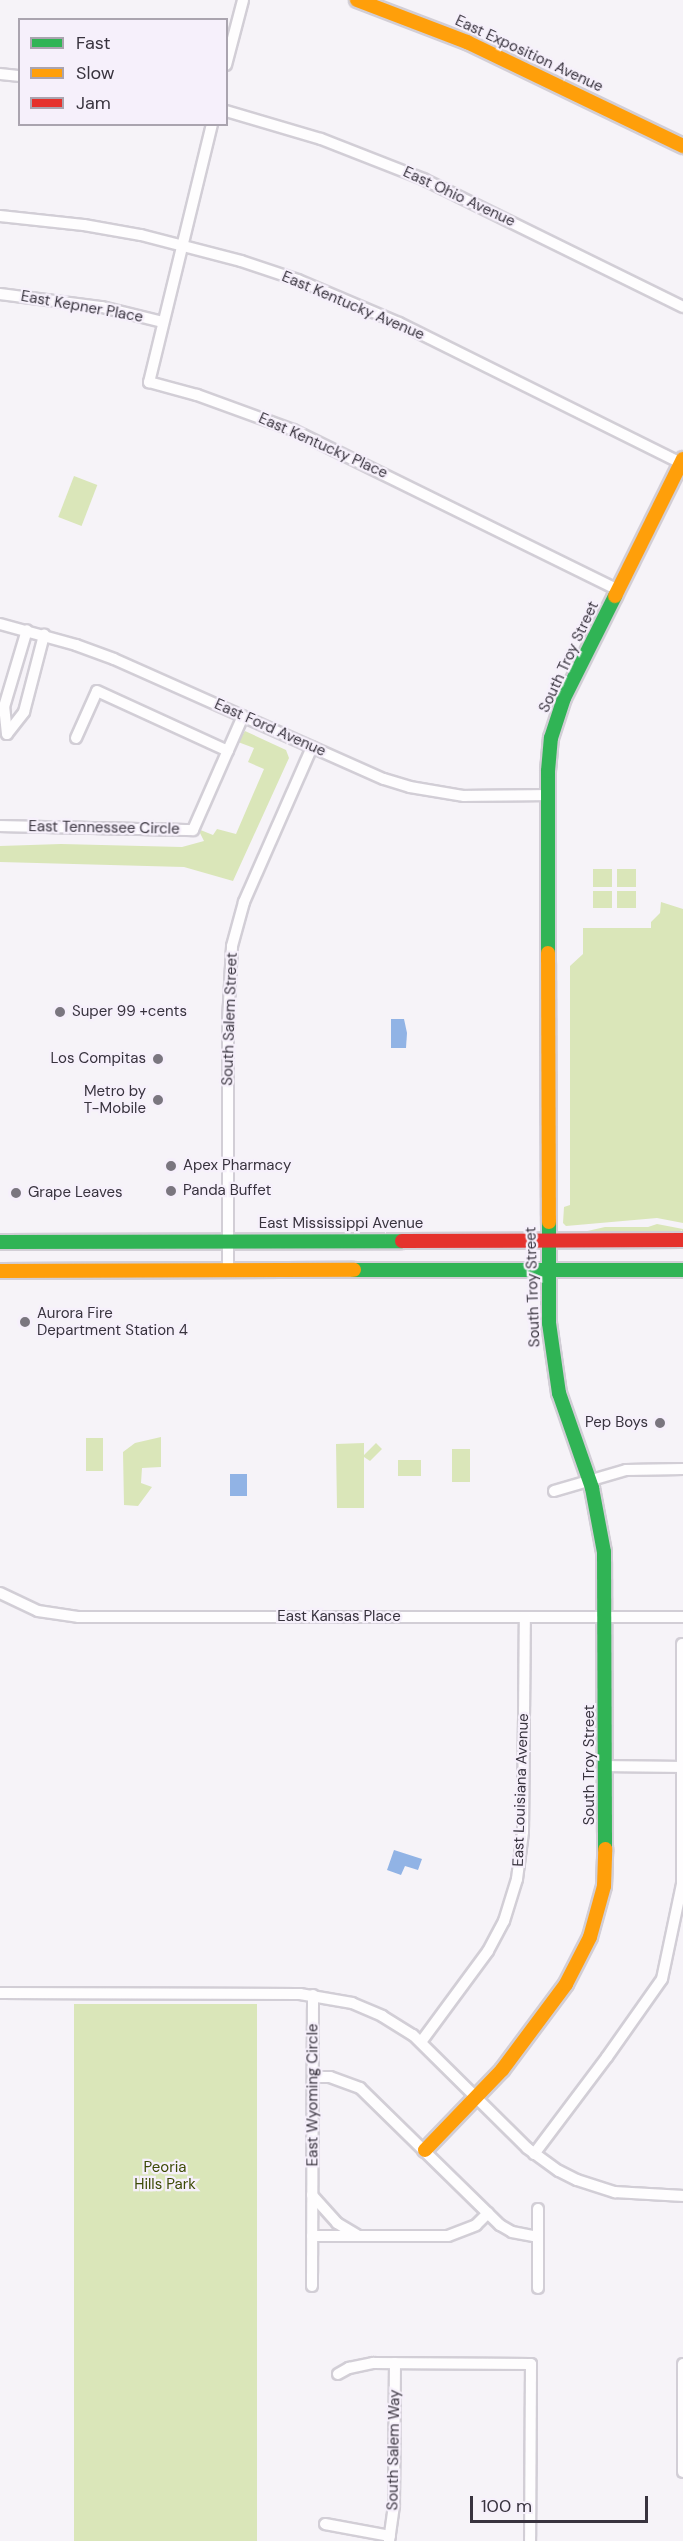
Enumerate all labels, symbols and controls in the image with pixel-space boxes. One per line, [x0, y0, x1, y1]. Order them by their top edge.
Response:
street label: East Exposition Avenue [452, 12, 606, 96]
legend [18, 18, 228, 126]
text: Fast [76, 31, 111, 55]
text: Slow [76, 61, 115, 85]
text: Jam [76, 91, 111, 115]
street label: East Ohio Avenue [400, 163, 518, 231]
street label: East Kentucky Avenue [279, 268, 427, 344]
street label: East Kepner Place [19, 287, 145, 327]
street label: East Kentucky Place [256, 409, 390, 483]
street label: South Troy Street [535, 599, 603, 715]
street label: East Ford Avenue [212, 695, 328, 761]
street label: East Tennessee Circle [28, 818, 180, 838]
street label: South Salem Street [219, 952, 241, 1086]
place label: Super 99 +cents [72, 1003, 187, 1021]
marker: Super 99 +cents [53, 1005, 67, 1019]
place label: Los Compitas [50, 1050, 146, 1068]
marker: Los Compitas [151, 1052, 165, 1066]
place label: Metro by T-Mobile [84, 1082, 146, 1117]
marker: Metro by T-Mobile [151, 1093, 165, 1107]
place label: Apex Pharmacy [183, 1157, 291, 1175]
marker: Apex Pharmacy [164, 1159, 178, 1173]
place label: Panda Buffet [183, 1182, 271, 1200]
place label: Grape Leaves [28, 1184, 123, 1202]
marker: Panda Buffet [164, 1184, 178, 1198]
marker: Grape Leaves [9, 1186, 23, 1200]
street label: East Mississippi Avenue [259, 1215, 423, 1233]
street label: South Troy Street [522, 1226, 544, 1348]
place label: Aurora Fire Department Station 4 [37, 1304, 188, 1339]
marker: Aurora Fire Department Station 4 [18, 1315, 32, 1329]
place label: Pep Boys [585, 1414, 648, 1432]
marker: Pep Boys [653, 1416, 667, 1430]
street label: East Kansas Place [277, 1608, 401, 1626]
street label: South Troy Street [581, 1705, 599, 1825]
street label: East Louisiana Avenue [509, 1713, 533, 1867]
street label: East Wyoming Circle [304, 2024, 322, 2166]
park label: Peoria Hills Park [134, 2158, 196, 2193]
street label: South Salem Way [384, 2389, 404, 2511]
scale bar [473, 2484, 652, 2522]
text: 100 m [481, 2494, 532, 2518]

